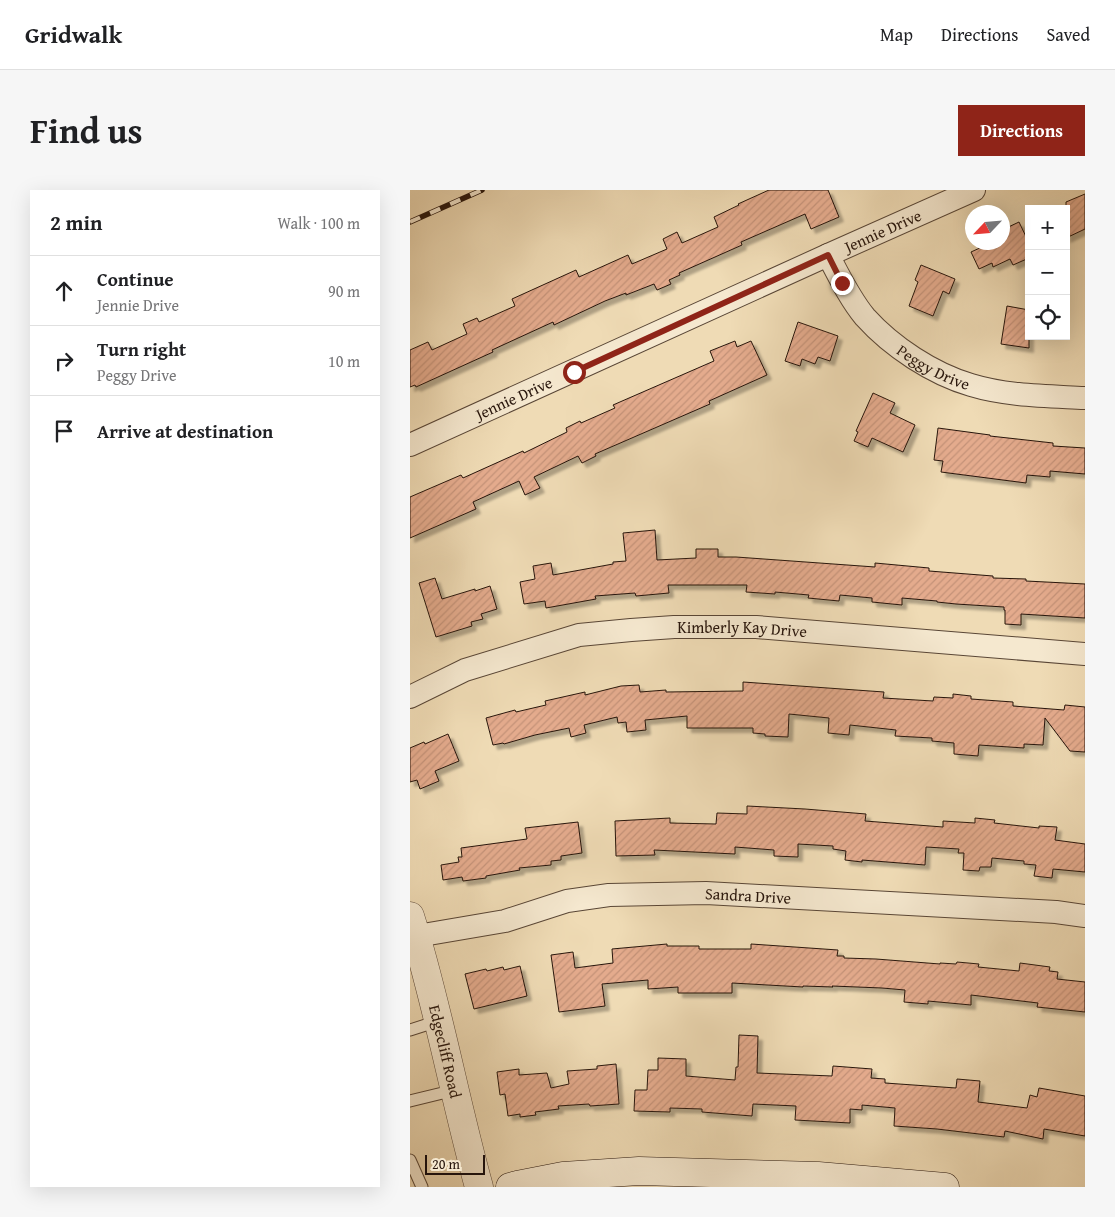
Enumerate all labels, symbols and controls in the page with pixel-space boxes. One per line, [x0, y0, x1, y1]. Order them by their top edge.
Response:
text: Gridwalk [25, 17, 122, 52]
text: Map [880, 21, 913, 48]
text: Directions [941, 21, 1018, 48]
text: Saved [1046, 21, 1090, 48]
text: Find us [30, 105, 143, 156]
button: Directions [958, 105, 1085, 156]
street label: Jennie Drive [839, 203, 925, 259]
north arrow [965, 205, 1010, 250]
map controls [1025, 205, 1070, 340]
button: + [1025, 205, 1070, 250]
text: 2 min [50, 207, 102, 238]
text: Walk · 100 m [277, 211, 360, 235]
button: − [1025, 250, 1070, 295]
text: Continue [97, 265, 174, 293]
route end [831, 272, 854, 295]
icon: ahead [50, 277, 78, 305]
text: 90 m [328, 279, 360, 303]
text: Jennie Drive [97, 293, 179, 317]
button: locate [1025, 295, 1070, 340]
text: Turn right [97, 335, 186, 363]
street label: Peggy Drive [892, 338, 973, 396]
icon: right [50, 347, 78, 375]
text: 10 m [328, 349, 360, 373]
route start [563, 361, 586, 384]
text: Peggy Drive [97, 363, 176, 387]
street label: Jennie Drive [470, 370, 556, 427]
icon: arrive [50, 417, 78, 445]
text: Arrive at destination [97, 417, 273, 445]
street label: Kimberly Kay Drive [677, 615, 808, 643]
street label: Sandra Drive [704, 881, 792, 910]
street label: Edgecliff Road [423, 1002, 468, 1101]
scale bar [425, 1152, 485, 1175]
text: 20 m [432, 1154, 460, 1174]

